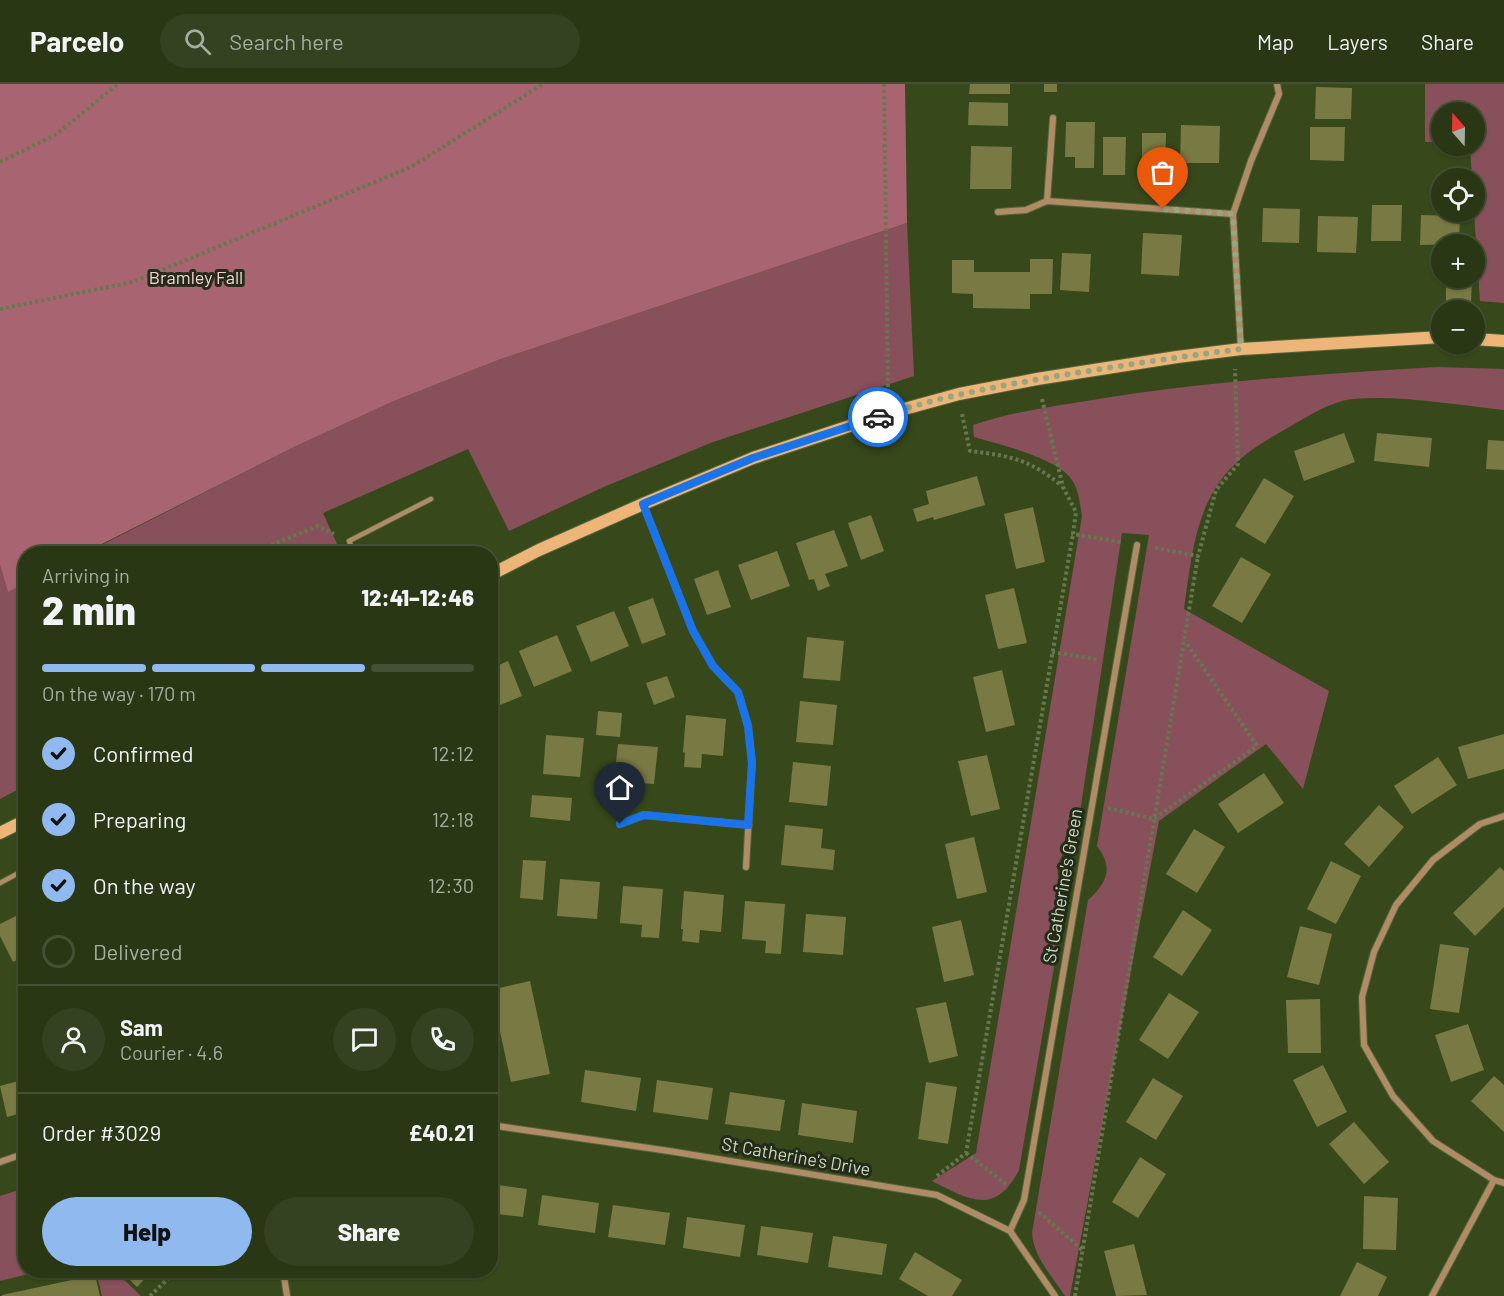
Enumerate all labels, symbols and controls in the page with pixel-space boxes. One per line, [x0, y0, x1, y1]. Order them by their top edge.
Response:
search box [160, 14, 580, 68]
text: Parcelo [30, 24, 124, 58]
icon: search [181, 25, 214, 58]
text: Search here [229, 28, 344, 54]
text: Map [1257, 29, 1294, 54]
text: Layers [1327, 29, 1388, 54]
text: Share [1421, 29, 1474, 54]
north arrow [1431, 102, 1485, 156]
map controls [1431, 102, 1485, 354]
pin [1137, 147, 1188, 209]
icon: bag [1146, 156, 1179, 189]
button: locate [1431, 168, 1485, 222]
button: + [1431, 234, 1485, 288]
park label: Bramley Fall [149, 266, 243, 288]
button: − [1431, 300, 1485, 354]
courier [848, 387, 908, 447]
icon: car [862, 401, 895, 434]
text: Arriving in [42, 563, 130, 587]
text: 12:41–12:46 [361, 584, 474, 610]
text: 2 min [42, 586, 136, 633]
text: On the way · 170 m [42, 681, 196, 705]
icon: check [42, 737, 75, 770]
text: Confirmed [93, 740, 193, 766]
text: 12:12 [432, 741, 474, 765]
pin [594, 762, 645, 824]
icon: home [603, 771, 636, 804]
icon: check [42, 803, 75, 836]
text: Preparing [93, 806, 186, 832]
text: 12:18 [432, 807, 474, 831]
street label: St Catherine's Green [1038, 807, 1086, 965]
icon: check [42, 869, 75, 902]
text: On the way [93, 872, 196, 898]
text: 12:30 [428, 873, 474, 897]
text: Delivered [93, 938, 182, 964]
button: person [42, 1008, 105, 1071]
button: chat [333, 1008, 396, 1071]
button: phone [411, 1008, 474, 1071]
text: Sam [120, 1014, 163, 1040]
text: Courier · 4.6 [120, 1040, 223, 1064]
text: Order #3029 [42, 1119, 161, 1145]
text: £40.21 [409, 1119, 474, 1145]
street label: St Catherine's Drive [720, 1132, 872, 1180]
button: Help [42, 1197, 252, 1266]
button: Share [264, 1197, 474, 1266]

